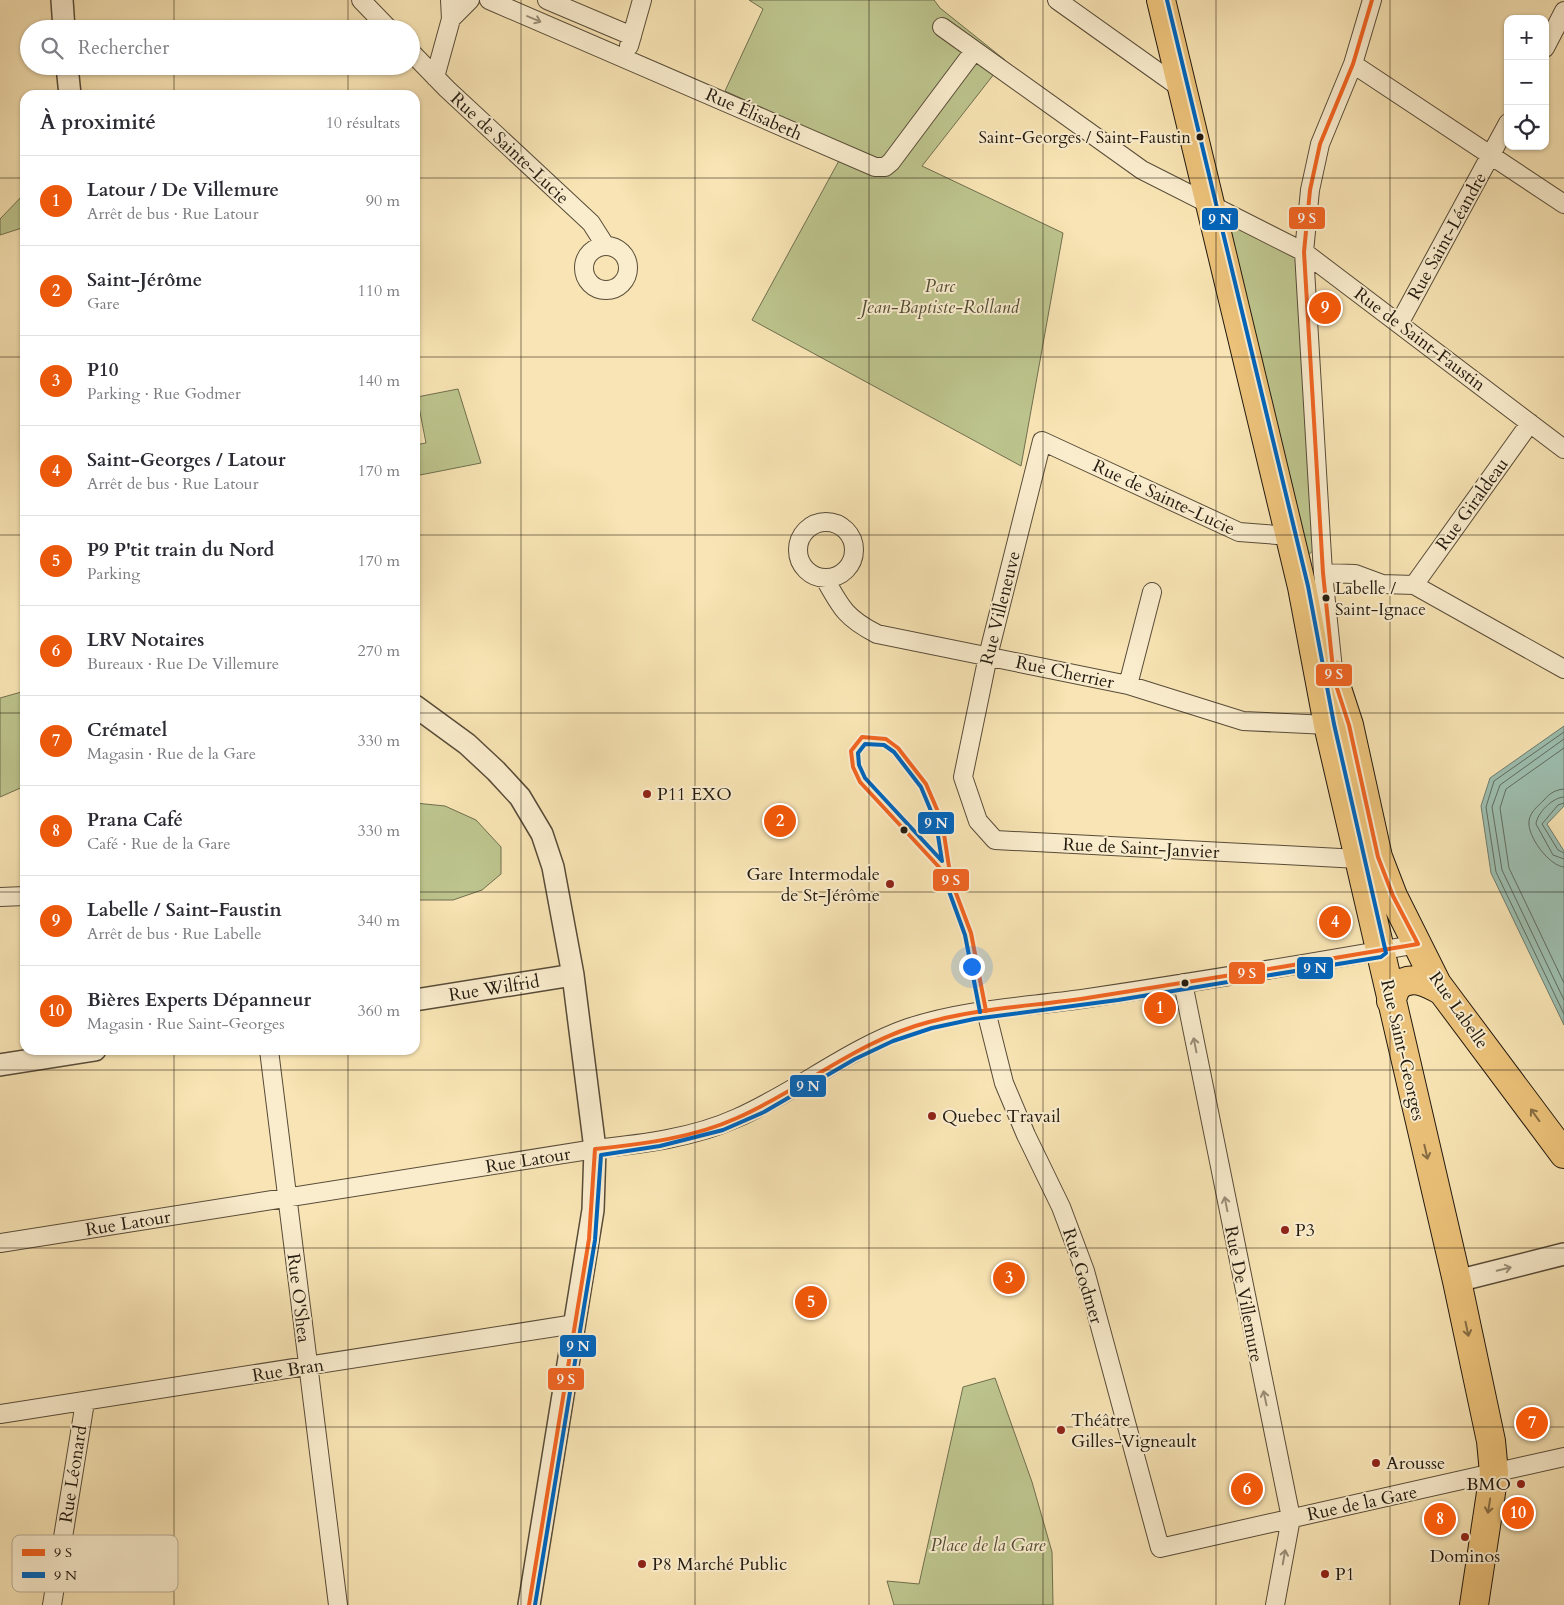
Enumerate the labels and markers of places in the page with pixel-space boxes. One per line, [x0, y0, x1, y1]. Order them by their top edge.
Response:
place label: Saint-Georges / Saint-Faustin [978, 126, 1191, 149]
marker: Saint-Georges / Saint-Faustin [1195, 132, 1205, 142]
pin: 9 [1309, 289, 1341, 327]
place label: Labelle / Saint-Ignace [1335, 577, 1426, 621]
marker: Labelle / Saint-Ignace [1321, 593, 1331, 603]
place label: P11 EXO [657, 782, 732, 807]
marker: P11 EXO [641, 788, 653, 800]
pin: 2 [764, 802, 796, 840]
unlabelled marker [899, 825, 909, 835]
place label: Gare Intermodale de St-Jérôme [747, 862, 880, 908]
marker: Gare Intermodale de St-Jérôme [884, 878, 896, 890]
pin: 4 [1319, 903, 1351, 941]
unlabelled marker [1180, 978, 1190, 988]
pin: 1 [1144, 989, 1176, 1027]
place label: Quebec Travail [942, 1104, 1061, 1129]
marker: Quebec Travail [926, 1110, 938, 1122]
place label: P3 [1295, 1218, 1315, 1243]
marker: P3 [1279, 1224, 1291, 1236]
pin: 3 [993, 1259, 1025, 1297]
pin: 5 [795, 1283, 827, 1321]
pin: 7 [1516, 1404, 1548, 1442]
place label: Théâtre Gilles-Vigneault [1071, 1408, 1197, 1454]
marker: Théâtre Gilles-Vigneault [1055, 1424, 1067, 1436]
place label: Arousse [1386, 1451, 1445, 1476]
marker: Arousse [1370, 1457, 1382, 1469]
pin: 6 [1231, 1470, 1263, 1508]
place label: BMO [1466, 1472, 1511, 1497]
marker: BMO [1515, 1478, 1527, 1490]
pin: 10 [1502, 1494, 1534, 1532]
pin: 8 [1424, 1500, 1456, 1538]
marker: Dominos [1459, 1531, 1471, 1543]
place label: Dominos [1430, 1544, 1500, 1569]
place label: P8 Marché Public [652, 1552, 787, 1577]
marker: P8 Marché Public [636, 1558, 648, 1570]
place label: P1 [1335, 1562, 1355, 1587]
marker: P1 [1319, 1568, 1331, 1580]

